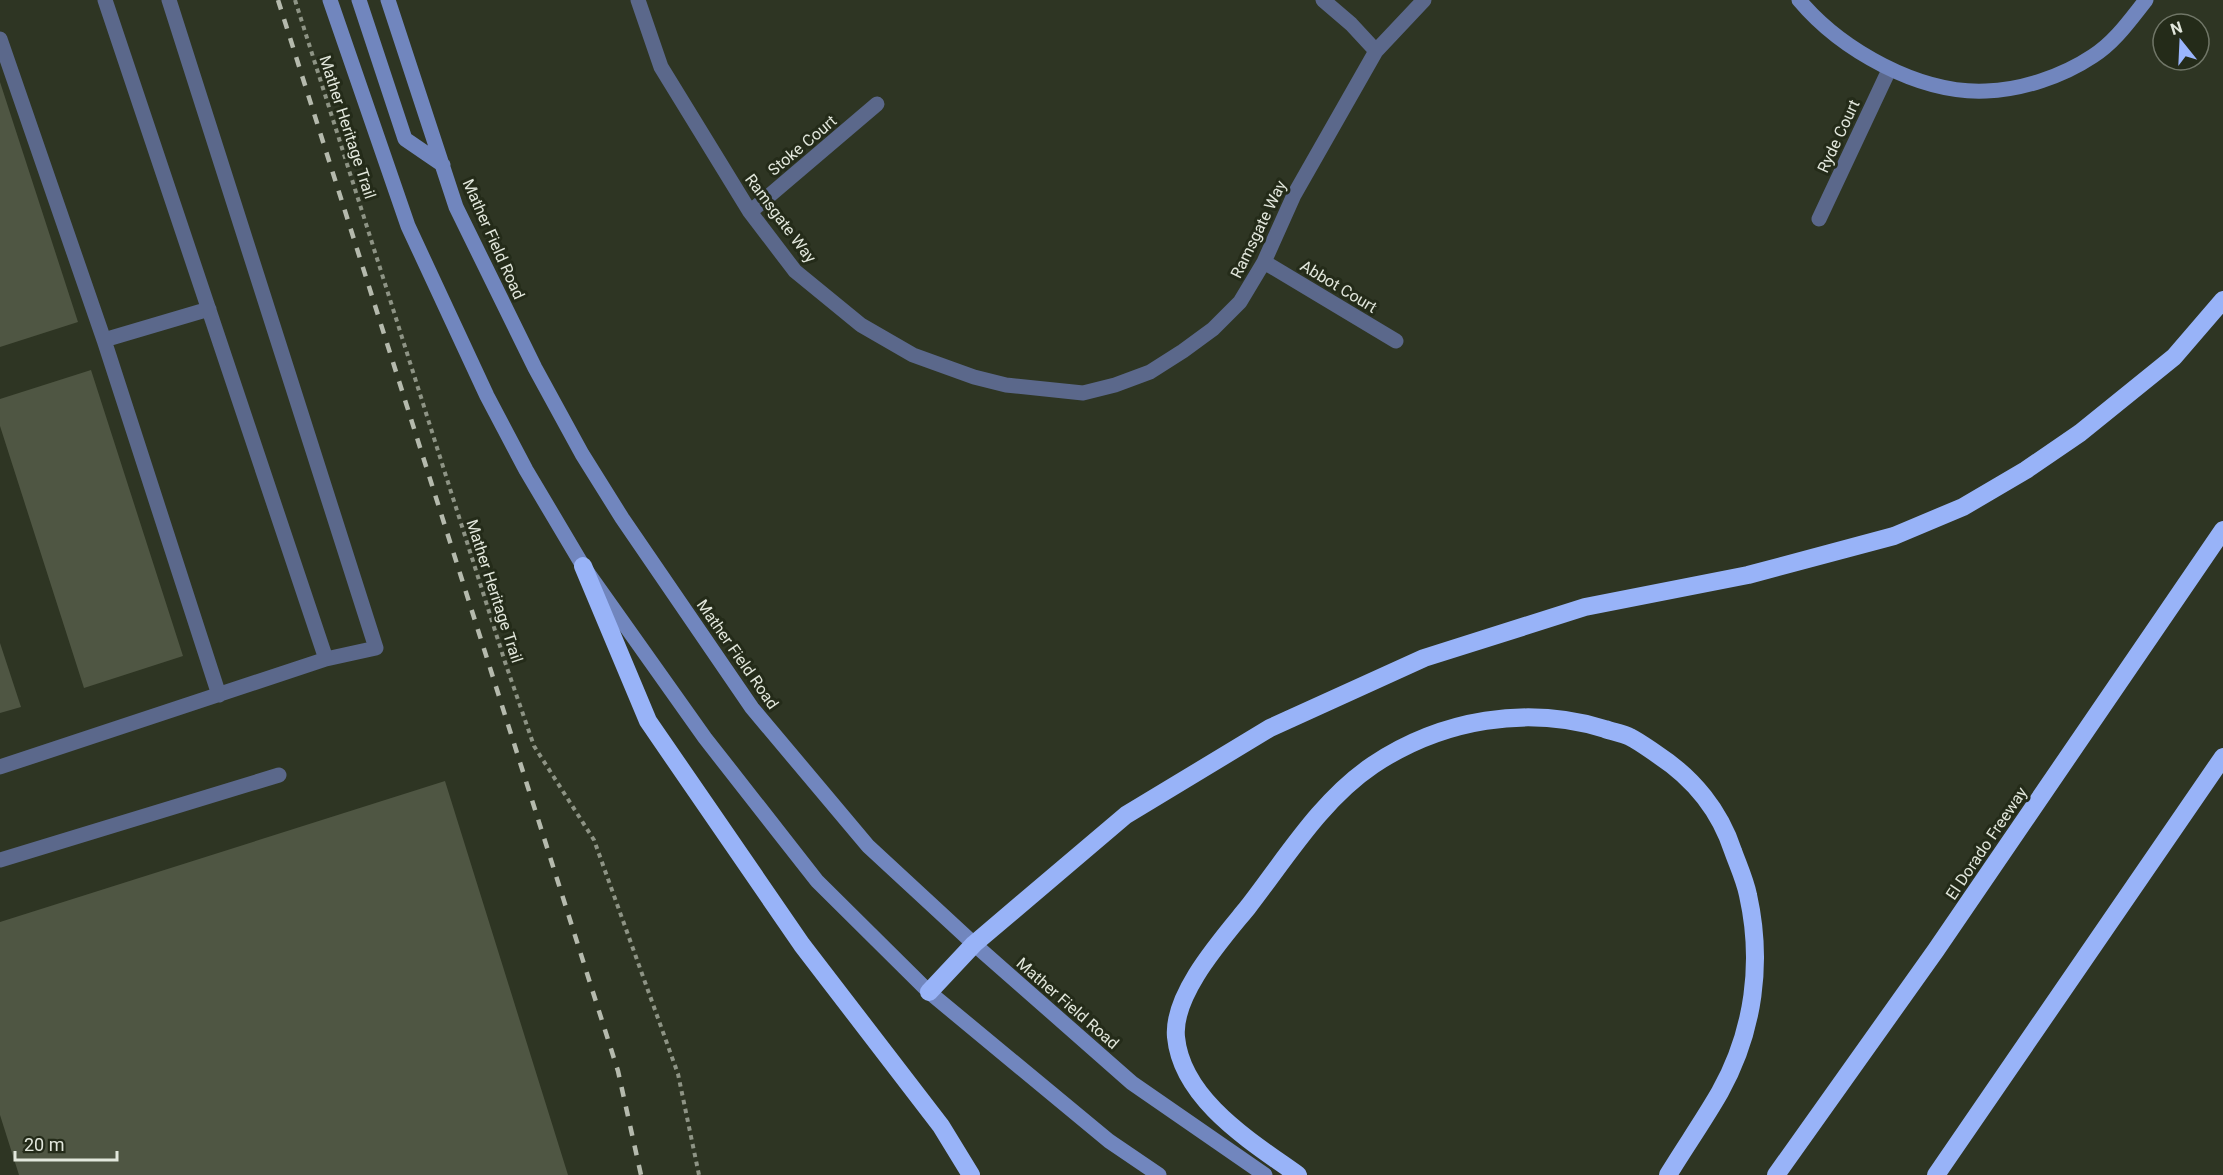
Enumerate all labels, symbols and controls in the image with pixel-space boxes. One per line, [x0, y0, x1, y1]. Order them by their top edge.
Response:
north arrow [2151, 12, 2211, 72]
text: N [2168, 17, 2185, 39]
street label: Mather Heritage Trail [315, 53, 380, 201]
street label: Ryde Court [1813, 97, 1864, 176]
street label: Stoke Court [764, 111, 840, 180]
street label: Ramsgate Way [741, 170, 820, 267]
street label: Mather Field Road [459, 176, 529, 302]
street label: Ramsgate Way [1227, 177, 1290, 281]
street label: Abbot Court [1297, 256, 1381, 317]
street label: Mather Heritage Trail [462, 517, 527, 665]
street label: Mather Field Road [693, 596, 782, 713]
street label: El Dorado Freeway [1942, 783, 2031, 903]
street label: Mather Field Road [1013, 954, 1123, 1053]
scale bar [15, 1124, 117, 1162]
text: 20 m [24, 1134, 64, 1155]

